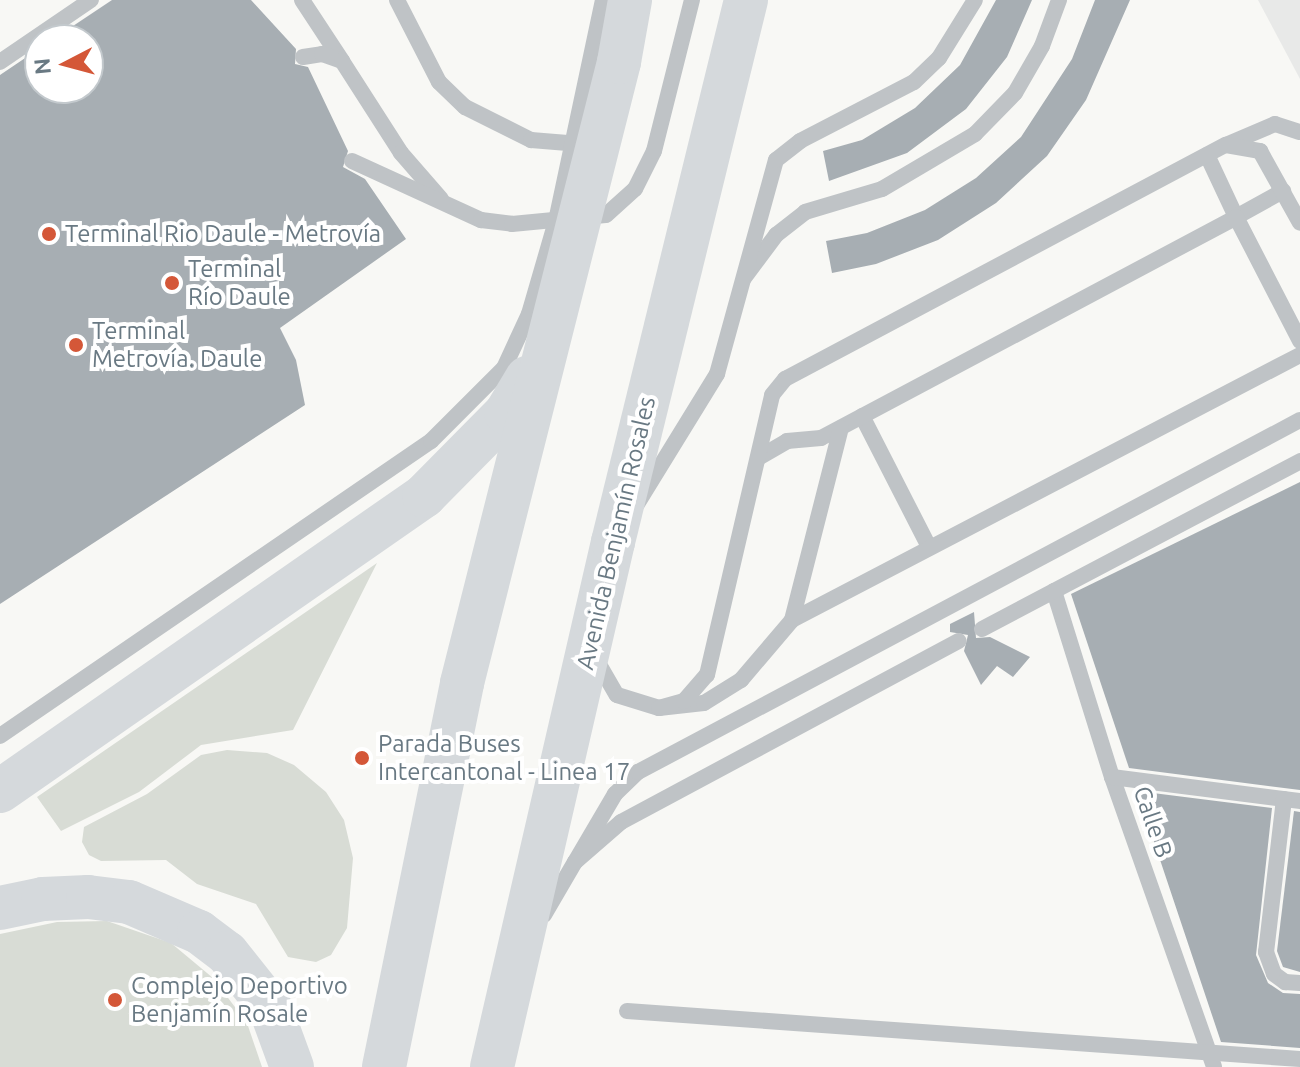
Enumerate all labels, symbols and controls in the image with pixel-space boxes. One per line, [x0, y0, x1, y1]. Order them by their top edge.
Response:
north arrow [24, 24, 104, 104]
text: N [28, 57, 55, 76]
place label: Terminal Rio Daule - Metrovía [65, 220, 381, 248]
marker: Terminal Rio Daule - Metrovía [40, 225, 58, 243]
place label: Terminal Río Daule [188, 255, 291, 311]
marker: Terminal Río Daule [163, 274, 181, 292]
place label: Terminal Metrovía. Daule [92, 317, 262, 373]
marker: Terminal Metrovía. Daule [67, 336, 85, 354]
street label: Avenida Benjamín Rosales [571, 394, 661, 672]
place label: Parada Buses Intercantonal - Linea 17 [378, 730, 630, 786]
marker: Parada Buses Intercantonal - Linea 17 [353, 749, 371, 767]
street label: Calle B [1127, 783, 1179, 861]
place label: Complejo Deportivo Benjamín Rosale [131, 972, 348, 1028]
marker: Complejo Deportivo Benjamín Rosale [106, 991, 124, 1009]

